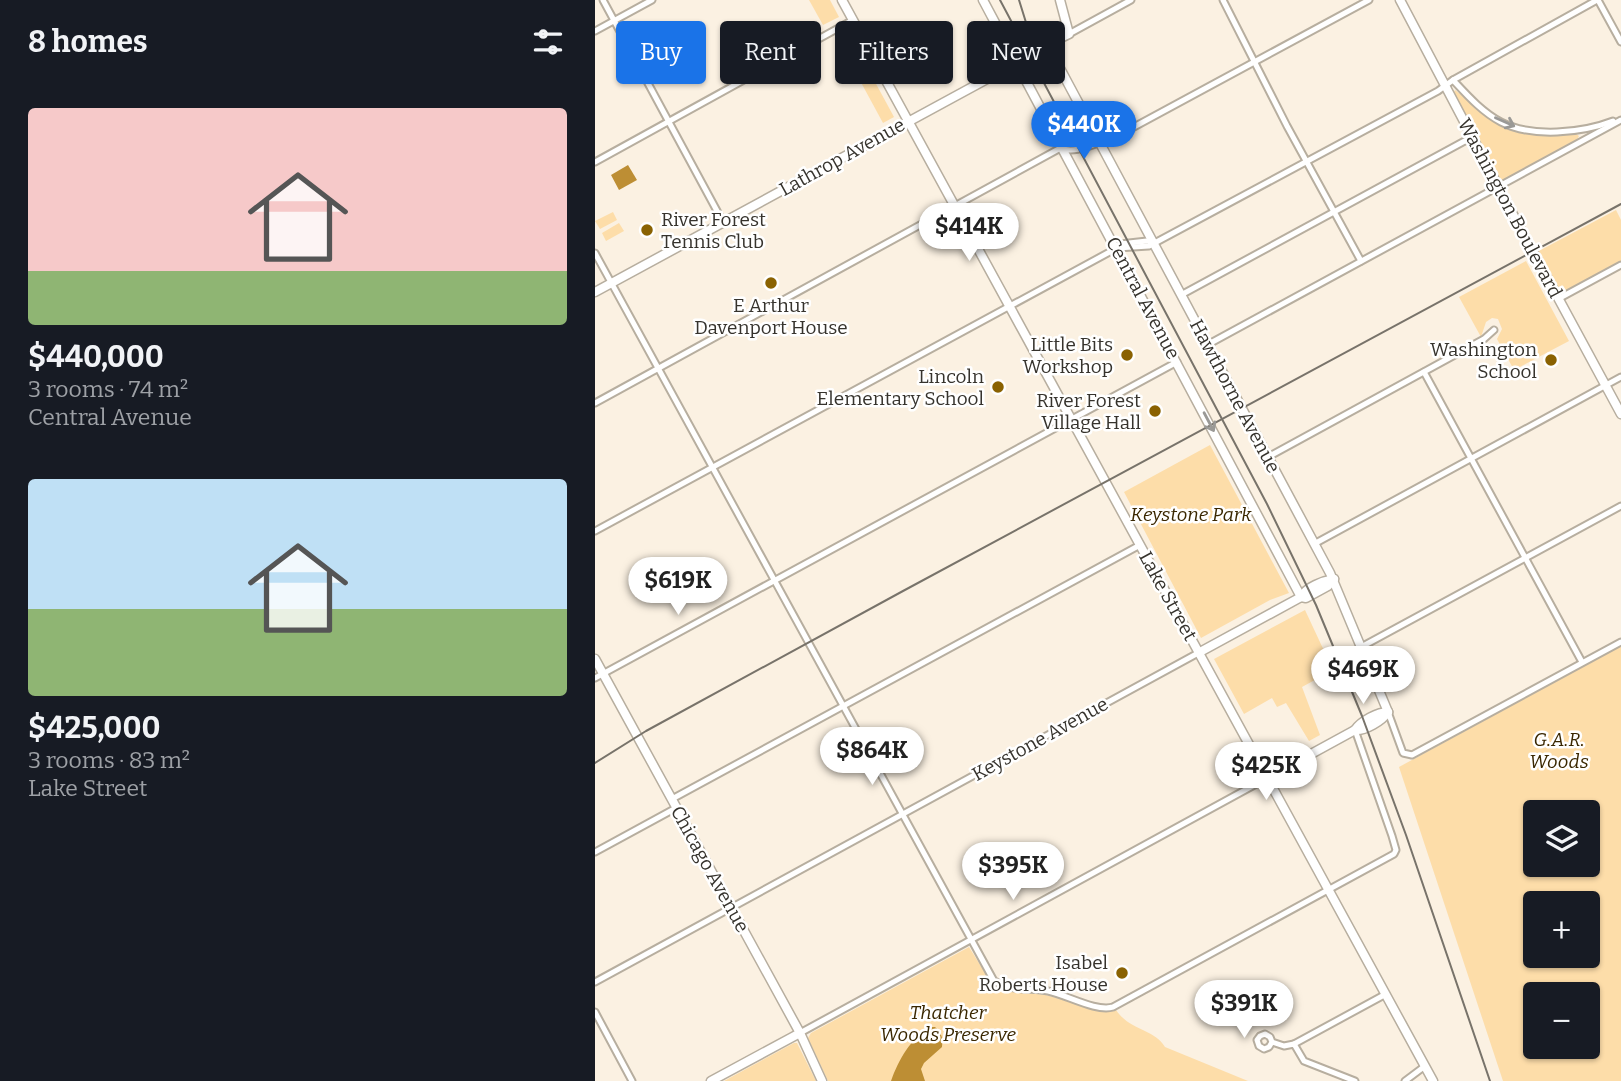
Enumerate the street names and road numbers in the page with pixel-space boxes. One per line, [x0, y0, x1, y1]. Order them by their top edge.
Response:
street label: Lathrop Avenue [775, 113, 909, 201]
street label: Washington Boulevard [1453, 114, 1567, 302]
street label: Central Avenue [1101, 233, 1185, 363]
street label: Hawthorne Avenue [1185, 315, 1285, 477]
street label: Lake Street [1134, 547, 1202, 645]
street label: Keystone Avenue [968, 692, 1112, 786]
street label: Chicago Avenue [666, 802, 754, 936]

